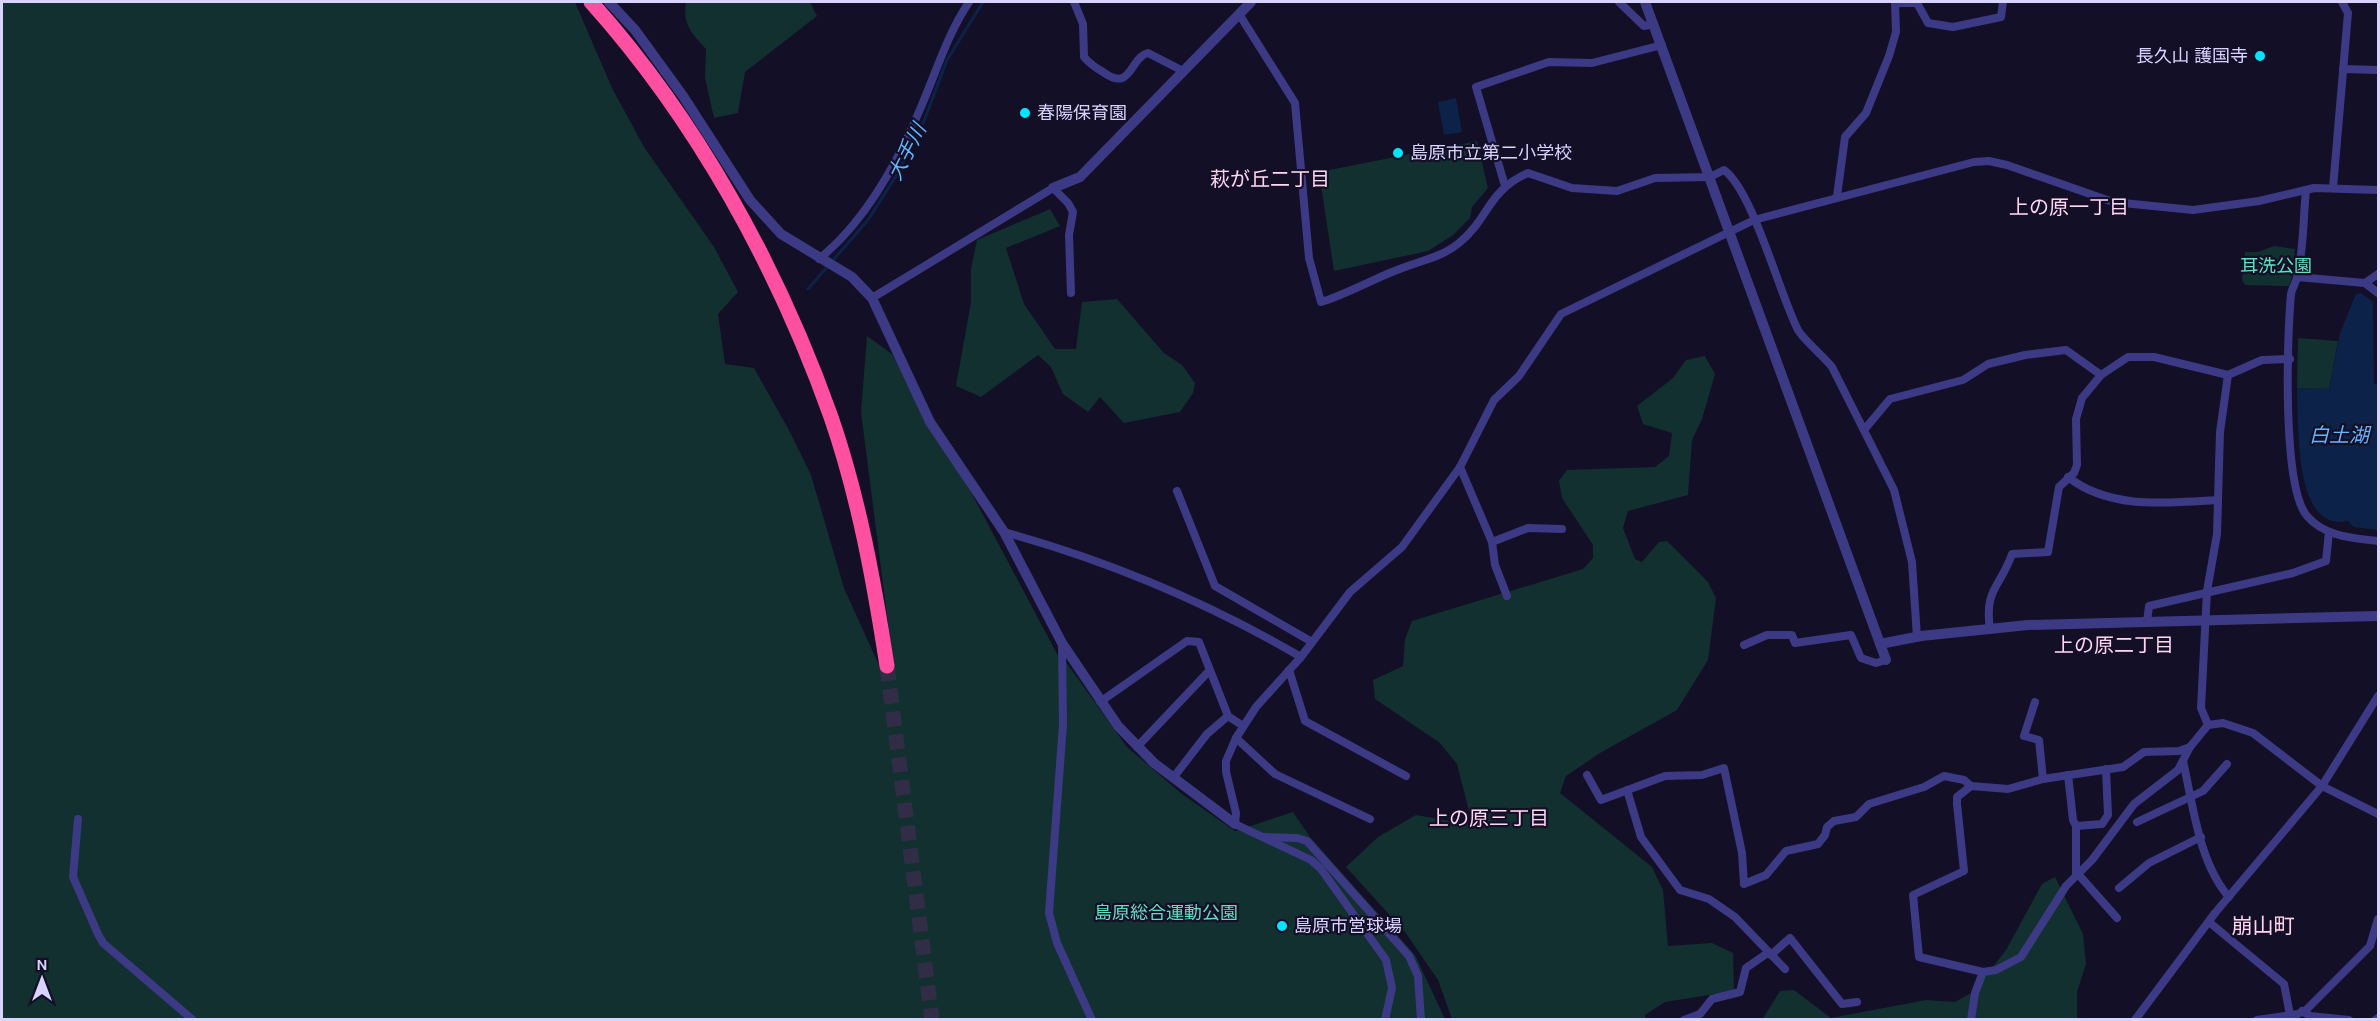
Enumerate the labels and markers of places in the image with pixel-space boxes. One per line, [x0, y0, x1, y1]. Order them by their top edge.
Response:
place label: 長久山 護国寺 [2136, 45, 2248, 67]
marker: 長久山 護国寺 [2253, 49, 2267, 63]
place label: 春陽保育園 [1037, 102, 1127, 124]
marker: 春陽保育園 [1018, 106, 1032, 120]
place label: 島原市立第二小学校 [1410, 142, 1572, 164]
marker: 島原市立第二小学校 [1391, 146, 1405, 160]
place label: 島原市営球場 [1294, 915, 1402, 937]
marker: 島原市営球場 [1275, 919, 1289, 933]

